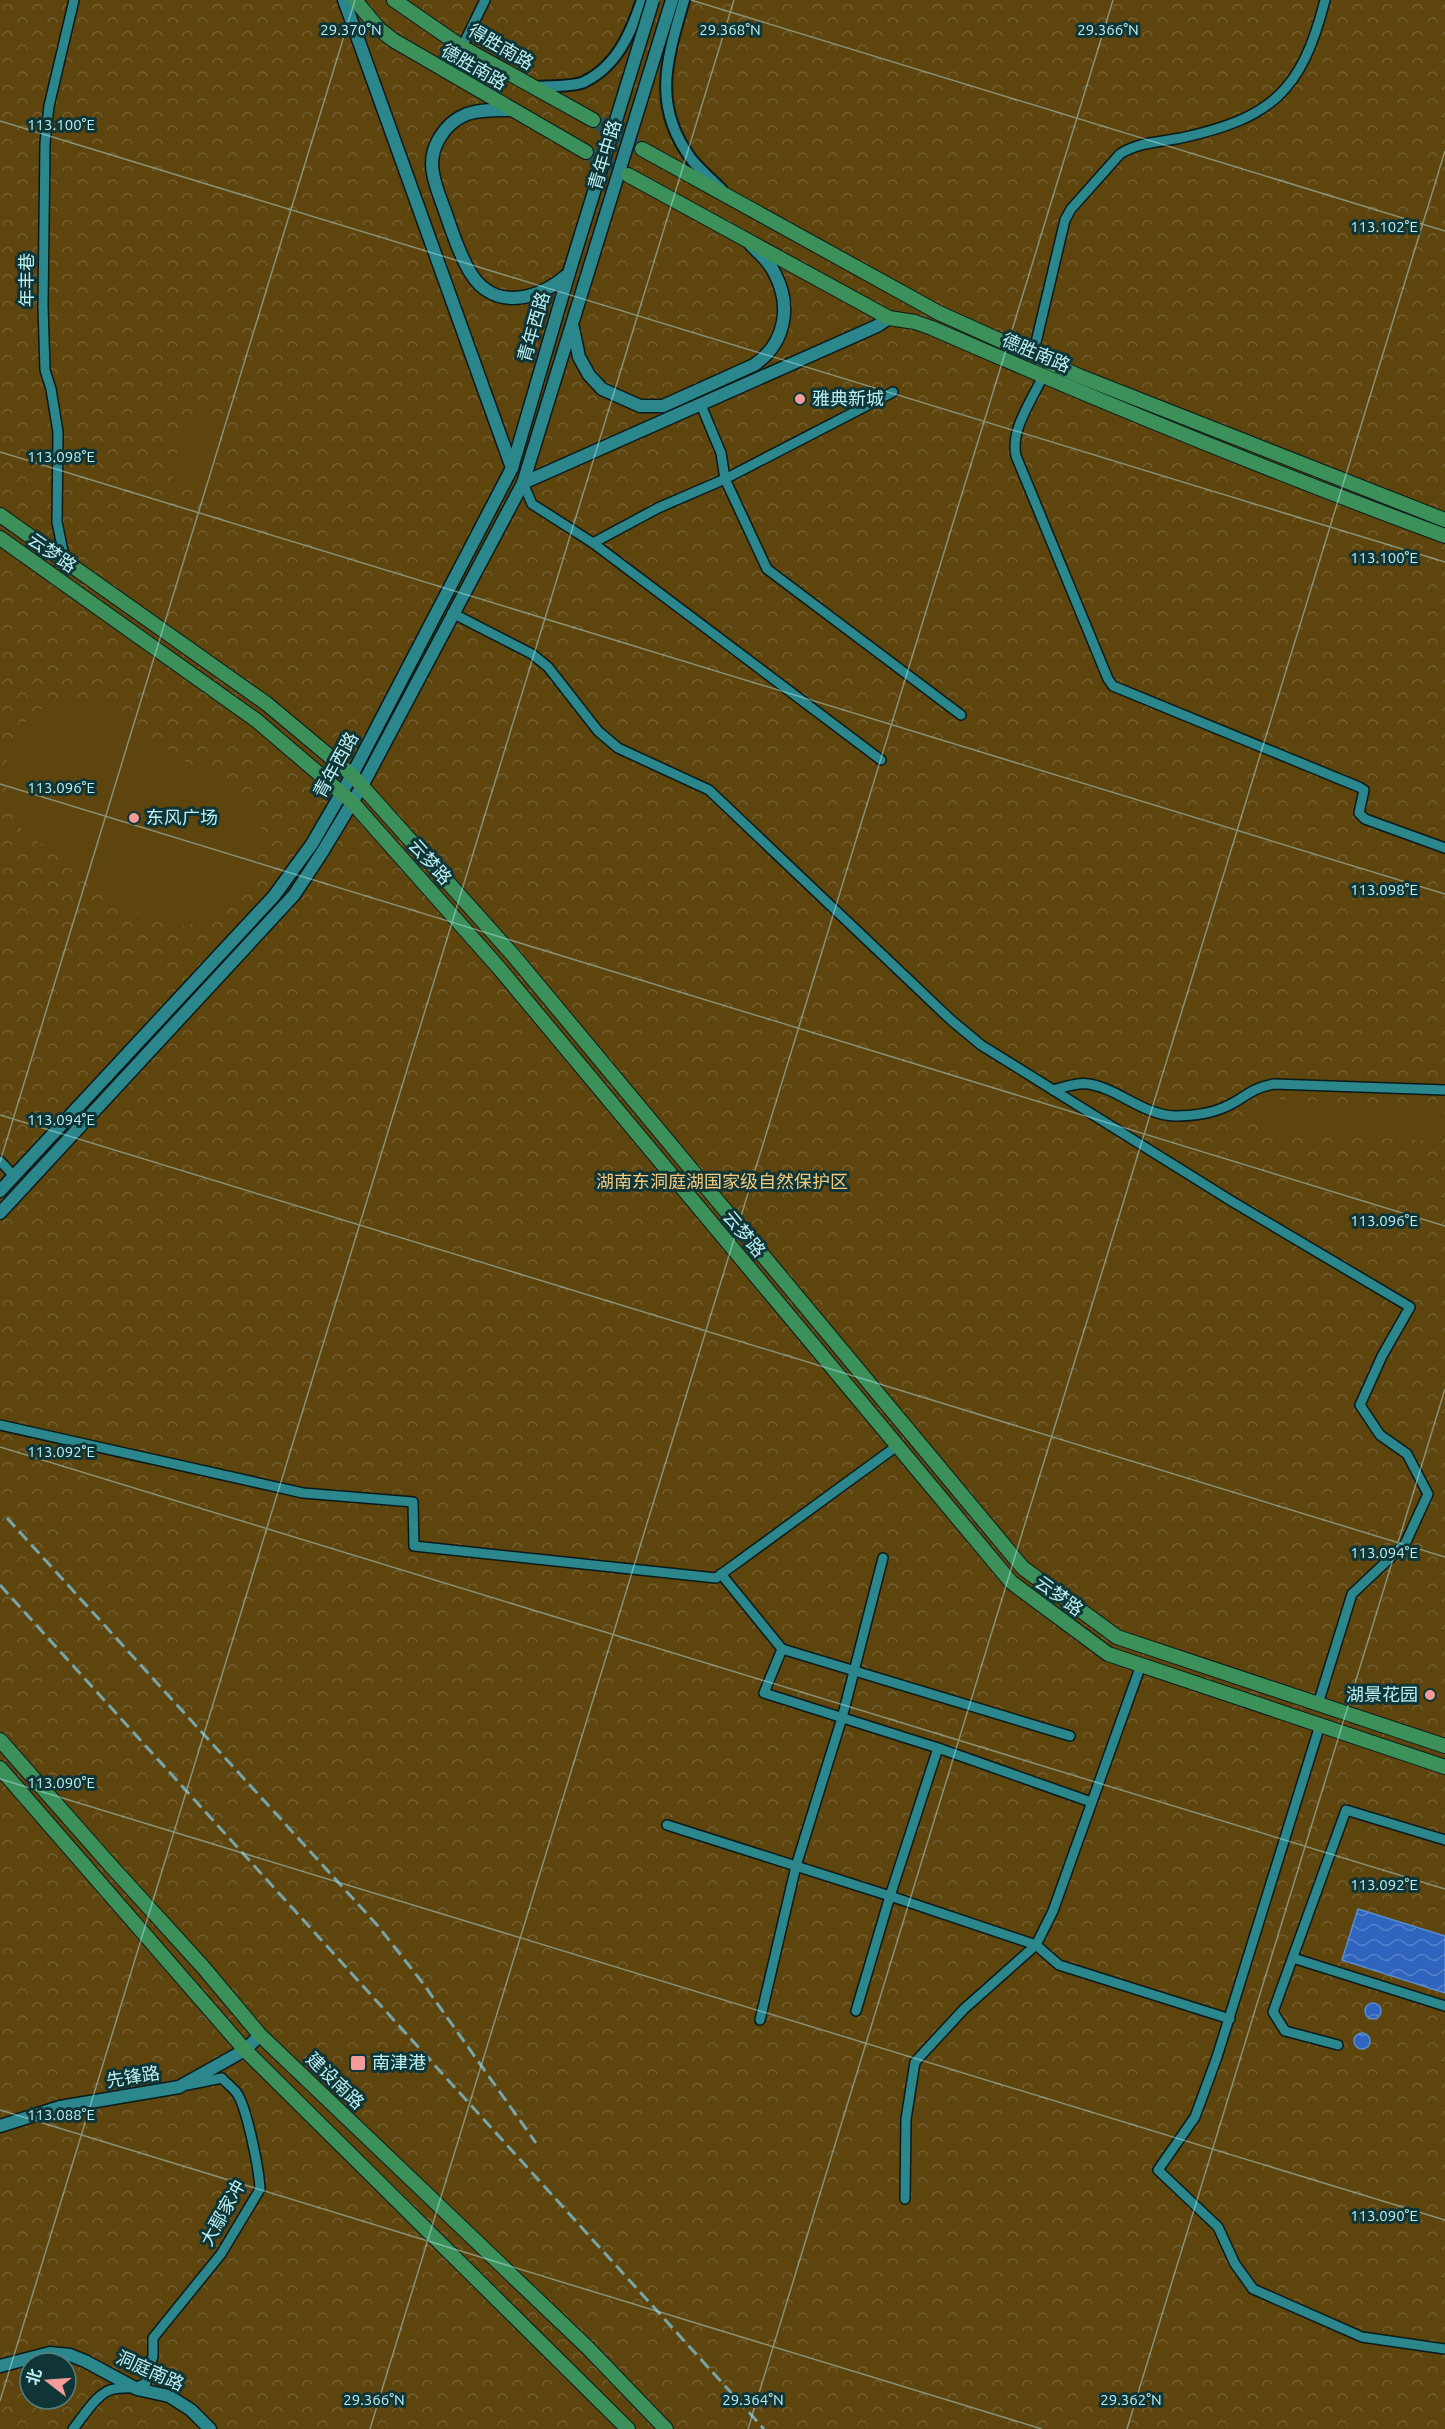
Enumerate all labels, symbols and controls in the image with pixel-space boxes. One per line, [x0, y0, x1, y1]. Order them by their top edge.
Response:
street label: 得胜南路 [465, 19, 538, 73]
text: 29.370°N [320, 21, 382, 38]
text: 29.368°N [699, 21, 761, 38]
text: 29.366°N [1077, 21, 1139, 38]
street label: 德胜南路 [438, 39, 511, 93]
text: 113.100°E [27, 116, 95, 133]
street label: 青年中路 [584, 117, 624, 192]
text: 113.102°E [1350, 218, 1418, 235]
street label: 年丰巷 [16, 253, 36, 307]
street label: 青年西路 [514, 289, 553, 364]
street label: 德胜南路 [999, 329, 1073, 375]
place label: 雅典新城 [812, 388, 884, 408]
marker: 雅典新城 [793, 392, 807, 406]
text: 113.098°E [27, 448, 95, 465]
street label: 云梦路 [25, 529, 80, 576]
text: 113.100°E [1350, 549, 1418, 566]
street label: 青年西路 [309, 728, 361, 801]
text: 113.096°E [27, 779, 95, 796]
place label: 东风广场 [146, 807, 218, 827]
marker: 东风广场 [127, 811, 141, 825]
street label: 云梦路 [405, 835, 456, 888]
text: 113.098°E [1350, 881, 1418, 898]
text: 113.094°E [27, 1111, 95, 1128]
park label: 湖南东洞庭湖国家级自然保护区 [596, 1171, 848, 1191]
street label: 云梦路 [720, 1206, 770, 1260]
text: 113.096°E [1350, 1212, 1418, 1229]
text: 113.092°E [27, 1443, 95, 1460]
text: 113.094°E [1350, 1544, 1418, 1561]
street label: 云梦路 [1032, 1571, 1087, 1619]
place label: 湖景花园 [1346, 1684, 1418, 1704]
marker: 湖景花园 [1423, 1688, 1437, 1702]
text: 113.090°E [27, 1774, 95, 1791]
text: 113.092°E [1350, 1876, 1418, 1893]
street label: 建设南路 [303, 2048, 369, 2112]
place label: 南津港 [372, 2052, 426, 2072]
marker: 南津港 [349, 2054, 367, 2072]
street label: 先锋路 [105, 2062, 161, 2090]
text: 113.088°E [27, 2106, 95, 2123]
street label: 大鄢家冲 [196, 2176, 248, 2249]
text: 113.090°E [1350, 2207, 1418, 2224]
street label: 洞庭南路 [113, 2346, 187, 2394]
north arrow [18, 2351, 78, 2411]
text: 北 [23, 2366, 45, 2387]
text: 29.366°N [343, 2391, 405, 2408]
text: 29.364°N [722, 2391, 784, 2408]
text: 29.362°N [1100, 2391, 1162, 2408]

